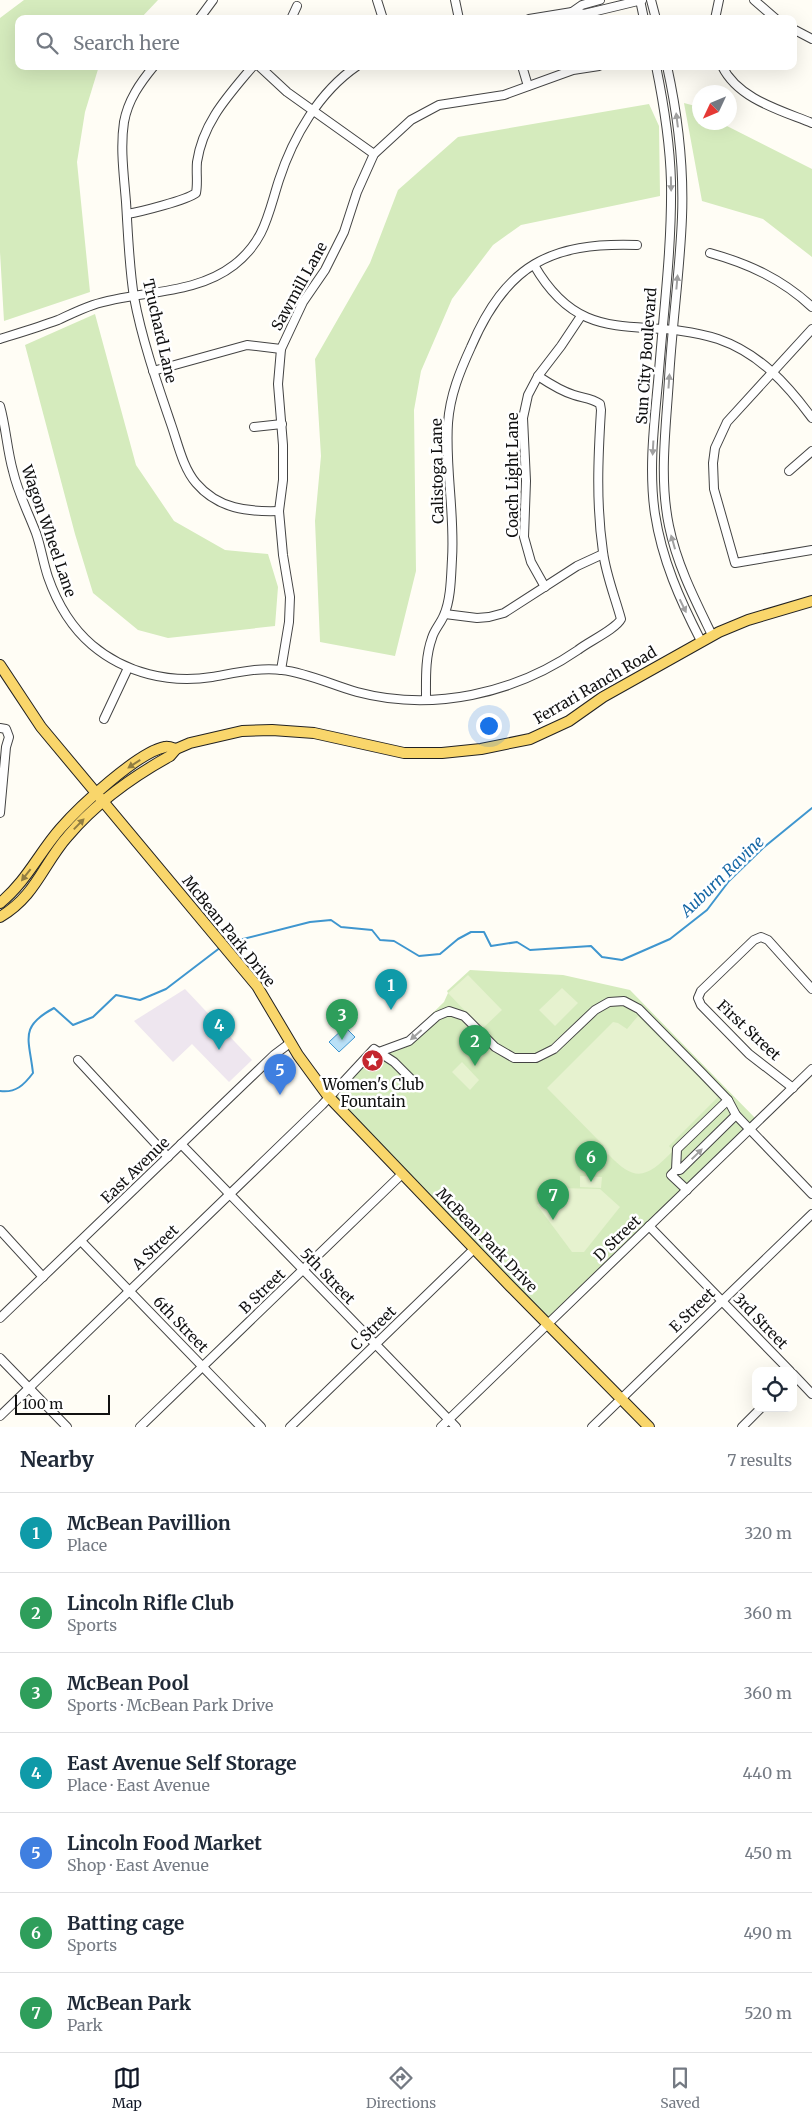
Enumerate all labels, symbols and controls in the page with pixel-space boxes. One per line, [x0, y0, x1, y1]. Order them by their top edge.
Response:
search box [15, 15, 797, 70]
icon: search [33, 29, 61, 57]
text: Search here [73, 31, 180, 55]
north arrow [692, 85, 737, 130]
one-way arrow [673, 112, 681, 128]
one-way arrow [667, 176, 675, 192]
street label: Sawmill Lane [267, 238, 331, 334]
one-way arrow [673, 274, 681, 290]
street label: Truchard Lane [139, 277, 181, 385]
street label: Sun City Boulevard [632, 287, 660, 425]
one-way arrow [665, 372, 673, 388]
street label: Coach Light Lane [503, 412, 522, 537]
street label: Calistoga Lane [427, 418, 447, 524]
one-way arrow [649, 441, 657, 457]
street label: Wagon Wheel Lane [17, 462, 81, 600]
one-way arrow [669, 535, 677, 550]
one-way arrow [679, 599, 687, 613]
street label: Ferrari Ranch Road [530, 642, 660, 728]
your location [476, 713, 502, 739]
one-way arrow [127, 759, 141, 769]
one-way arrow [73, 819, 85, 831]
water label: Auburn Ravine [675, 831, 768, 922]
one-way arrow [21, 869, 32, 882]
street label: McBean Park Drive [178, 872, 280, 991]
pin: 1 [375, 969, 407, 1010]
street label: First Street [713, 996, 785, 1064]
pin: 3 [326, 999, 358, 1040]
pin: 4 [203, 1009, 235, 1050]
pin: 2 [459, 1025, 491, 1066]
one-way arrow [410, 1029, 422, 1040]
place icon: Women's Club Fountain [361, 1049, 385, 1073]
pin: 5 [264, 1054, 296, 1095]
place label: Women's Club Fountain [321, 1075, 424, 1111]
street label: East Avenue [97, 1133, 173, 1207]
pin: 6 [575, 1141, 607, 1182]
one-way arrow [691, 1148, 703, 1160]
pin: 7 [537, 1179, 569, 1220]
street label: McBean Park Drive [432, 1184, 542, 1296]
street label: D Street [590, 1211, 644, 1265]
street label: A Street [127, 1220, 182, 1274]
street label: 5th Street [297, 1244, 359, 1308]
street label: B Street [235, 1264, 289, 1317]
street label: E Street [665, 1284, 719, 1336]
street label: 3rd Street [730, 1289, 792, 1353]
street label: 6th Street [149, 1292, 213, 1356]
street label: C Street [346, 1302, 400, 1354]
map controls [752, 1367, 797, 1412]
button: locate [752, 1367, 797, 1412]
scale bar [15, 1392, 110, 1415]
text: 100 m [22, 1395, 63, 1413]
text: Nearby [20, 1446, 94, 1473]
text: 7 results [727, 1450, 792, 1470]
text: McBean Pavillion [67, 1511, 231, 1535]
text: 1 [32, 1523, 40, 1543]
text: 320 m [744, 1523, 792, 1543]
text: Place [67, 1535, 107, 1555]
text: Lincoln Rifle Club [67, 1591, 234, 1615]
text: 2 [31, 1603, 41, 1623]
text: 360 m [743, 1603, 792, 1623]
text: Sports [67, 1615, 117, 1635]
text: McBean Pool [67, 1671, 189, 1695]
text: 3 [31, 1683, 41, 1703]
text: 360 m [743, 1683, 792, 1703]
text: Sports · McBean Park Drive [67, 1695, 273, 1715]
text: East Avenue Self Storage [67, 1751, 297, 1775]
text: 4 [31, 1763, 41, 1783]
text: 440 m [742, 1763, 792, 1783]
text: Place · East Avenue [67, 1775, 210, 1795]
text: Lincoln Food Market [67, 1831, 262, 1855]
text: 5 [31, 1843, 41, 1863]
text: 450 m [744, 1843, 792, 1863]
text: Shop · East Avenue [67, 1855, 209, 1875]
text: Batting cage [67, 1911, 184, 1935]
text: 6 [31, 1923, 41, 1943]
text: 490 m [743, 1923, 792, 1943]
text: Sports [67, 1935, 117, 1955]
text: McBean Park [67, 1991, 191, 2015]
text: 7 [31, 2003, 41, 2023]
text: 520 m [744, 2003, 792, 2023]
text: Park [67, 2015, 103, 2035]
tab: Map [112, 2064, 142, 2112]
tab: Directions [366, 2064, 436, 2112]
tab: Saved [660, 2064, 700, 2112]

